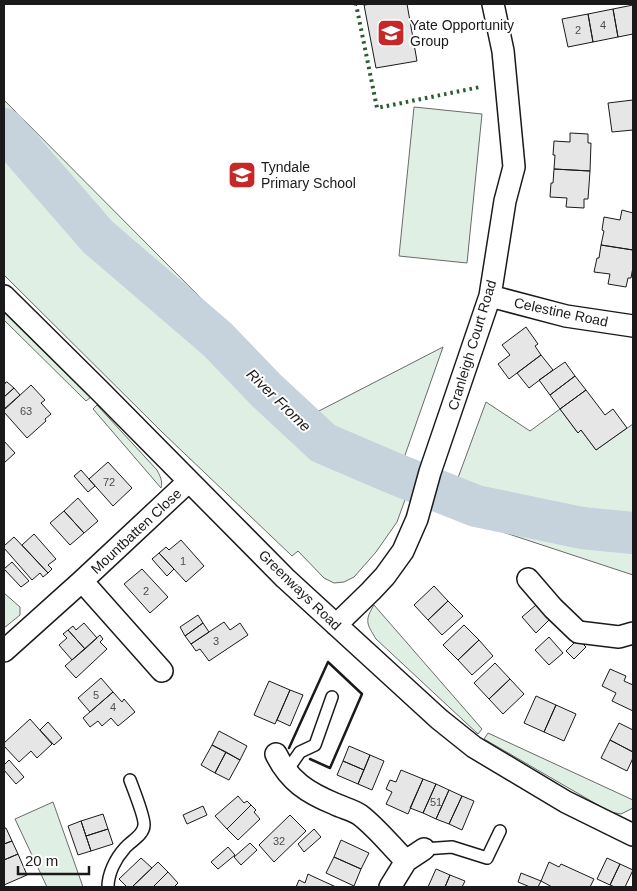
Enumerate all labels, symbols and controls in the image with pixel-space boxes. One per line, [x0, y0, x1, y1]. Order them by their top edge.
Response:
place label: Yate Opportunity Group [410, 17, 514, 49]
school or university icon: Yate Opportunity Group [376, 18, 406, 48]
house number: 4 [600, 19, 606, 31]
house number: 2 [575, 24, 581, 36]
place label: Tyndale Primary School [261, 159, 356, 191]
school or university icon: Tyndale Primary School [227, 160, 257, 190]
street label: Cranleigh Court Road [445, 278, 499, 412]
street label: Celestine Road [513, 294, 609, 330]
water label: River Frome [243, 365, 315, 435]
house number: 63 [20, 405, 32, 417]
house number: 72 [103, 476, 115, 488]
street label: Mountbatten Close [88, 485, 185, 577]
street label: Greenways Road [256, 547, 344, 633]
house number: 1 [180, 555, 186, 567]
house number: 2 [143, 585, 149, 597]
house number: 3 [213, 635, 219, 647]
house number: 5 [93, 689, 99, 701]
house number: 4 [110, 701, 116, 713]
house number: 51 [430, 796, 442, 808]
house number: 32 [273, 835, 285, 847]
scale bar [18, 844, 89, 876]
text: 20 m [25, 852, 58, 869]

